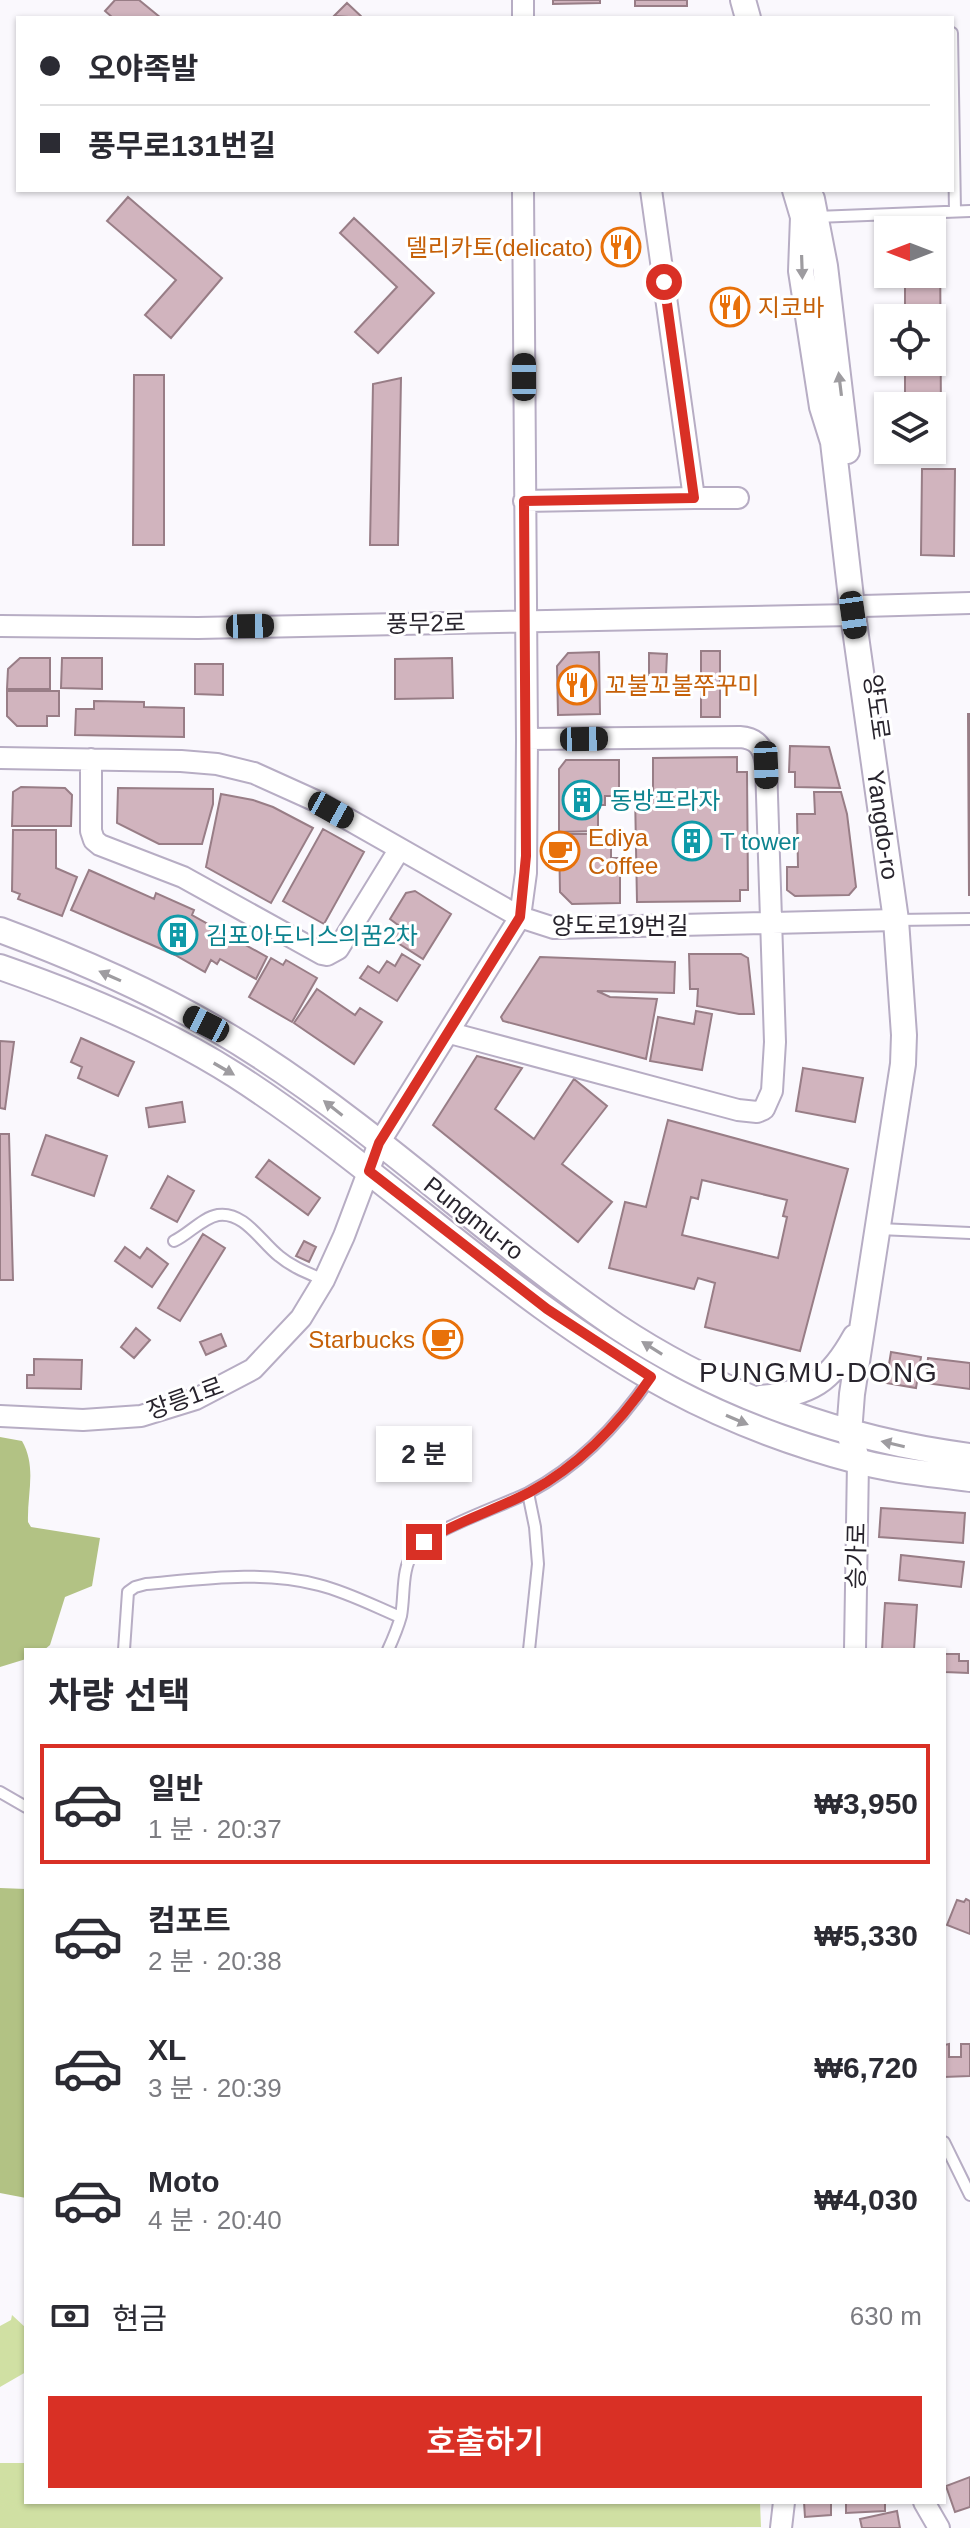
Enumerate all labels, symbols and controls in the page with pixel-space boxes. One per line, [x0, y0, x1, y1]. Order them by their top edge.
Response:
text: 오야족발 [88, 52, 198, 85]
text: 풍무로131번길 [88, 129, 276, 162]
north arrow [874, 216, 946, 288]
map controls [874, 216, 946, 464]
restaurant icon: 델리카토(delicato) [600, 226, 642, 268]
place label: 델리카토(delicato) [406, 234, 593, 261]
one-way arrow [796, 255, 809, 280]
route start [646, 264, 682, 300]
restaurant icon: 지코바 [709, 286, 751, 328]
place label: 지코바 [758, 294, 824, 321]
button: locate [874, 304, 946, 376]
car [512, 353, 536, 401]
one-way arrow [833, 371, 846, 396]
button: layers [874, 392, 946, 464]
car [838, 590, 868, 640]
street label: 풍무2로 [386, 609, 466, 637]
car [226, 614, 274, 638]
restaurant icon: 꼬불꼬불쭈꾸미 [556, 664, 598, 706]
place label: 꼬불꼬불쭈꾸미 [605, 672, 760, 699]
street label: 양도로 [859, 672, 895, 742]
car [560, 727, 608, 751]
car [753, 741, 779, 789]
street label: Yangdo-ro [862, 769, 904, 881]
building icon: 동방프라자 [561, 779, 603, 821]
place label: 동방프라자 [610, 787, 720, 814]
car [304, 788, 358, 832]
building icon: T tower [671, 820, 713, 862]
place label: Ediya Coffee [588, 824, 658, 879]
place label: T tower [720, 828, 800, 855]
cafe icon: Ediya Coffee [539, 830, 581, 872]
street label: 양도로19번길 [551, 912, 689, 939]
building icon: 김포아도니스의꿈2차 [157, 914, 199, 956]
place label: 김포아도니스의꿈2차 [206, 922, 418, 949]
one-way arrow [98, 969, 121, 982]
car [179, 1002, 233, 1046]
one-way arrow [212, 1062, 235, 1076]
one-way arrow [323, 1100, 343, 1116]
street label: Pungmu-ro [419, 1171, 529, 1265]
cafe icon: Starbucks [422, 1318, 464, 1360]
place label: Starbucks [308, 1326, 415, 1353]
one-way arrow [641, 1341, 663, 1355]
district label: PUNGMU-DONG [699, 1357, 939, 1388]
street label: 장릉1로 [143, 1372, 227, 1424]
one-way arrow [725, 1413, 749, 1426]
callout: 2 분 [376, 1426, 472, 1482]
one-way arrow [880, 1437, 905, 1450]
text: 2 분 [401, 1439, 447, 1469]
street label: 승가로 [842, 1523, 870, 1589]
route end [406, 1524, 442, 1560]
text: 차량 선택 [48, 1675, 190, 1716]
icon: car [52, 1768, 124, 1840]
text: 일반 [148, 1772, 203, 1805]
text: ₩3,950 [815, 1787, 918, 1820]
text: 1 분 · 20:37 [148, 1814, 282, 1844]
icon: car [52, 1900, 124, 1972]
text: 컴포트 [148, 1904, 231, 1937]
text: ₩5,330 [815, 1919, 918, 1952]
text: 2 분 · 20:38 [148, 1946, 282, 1976]
icon: car [52, 2032, 124, 2104]
text: XL [148, 2033, 186, 2066]
text: ₩6,720 [815, 2051, 918, 2084]
text: 3 분 · 20:39 [148, 2073, 282, 2103]
icon: car [52, 2164, 124, 2236]
text: Moto [148, 2165, 220, 2198]
text: ₩4,030 [815, 2183, 918, 2216]
text: 4 분 · 20:40 [148, 2205, 282, 2235]
icon: cash [48, 2294, 92, 2338]
text: 630 m [850, 2301, 922, 2331]
text: 현금 [112, 2302, 167, 2335]
button: 호출하기 [48, 2396, 922, 2488]

